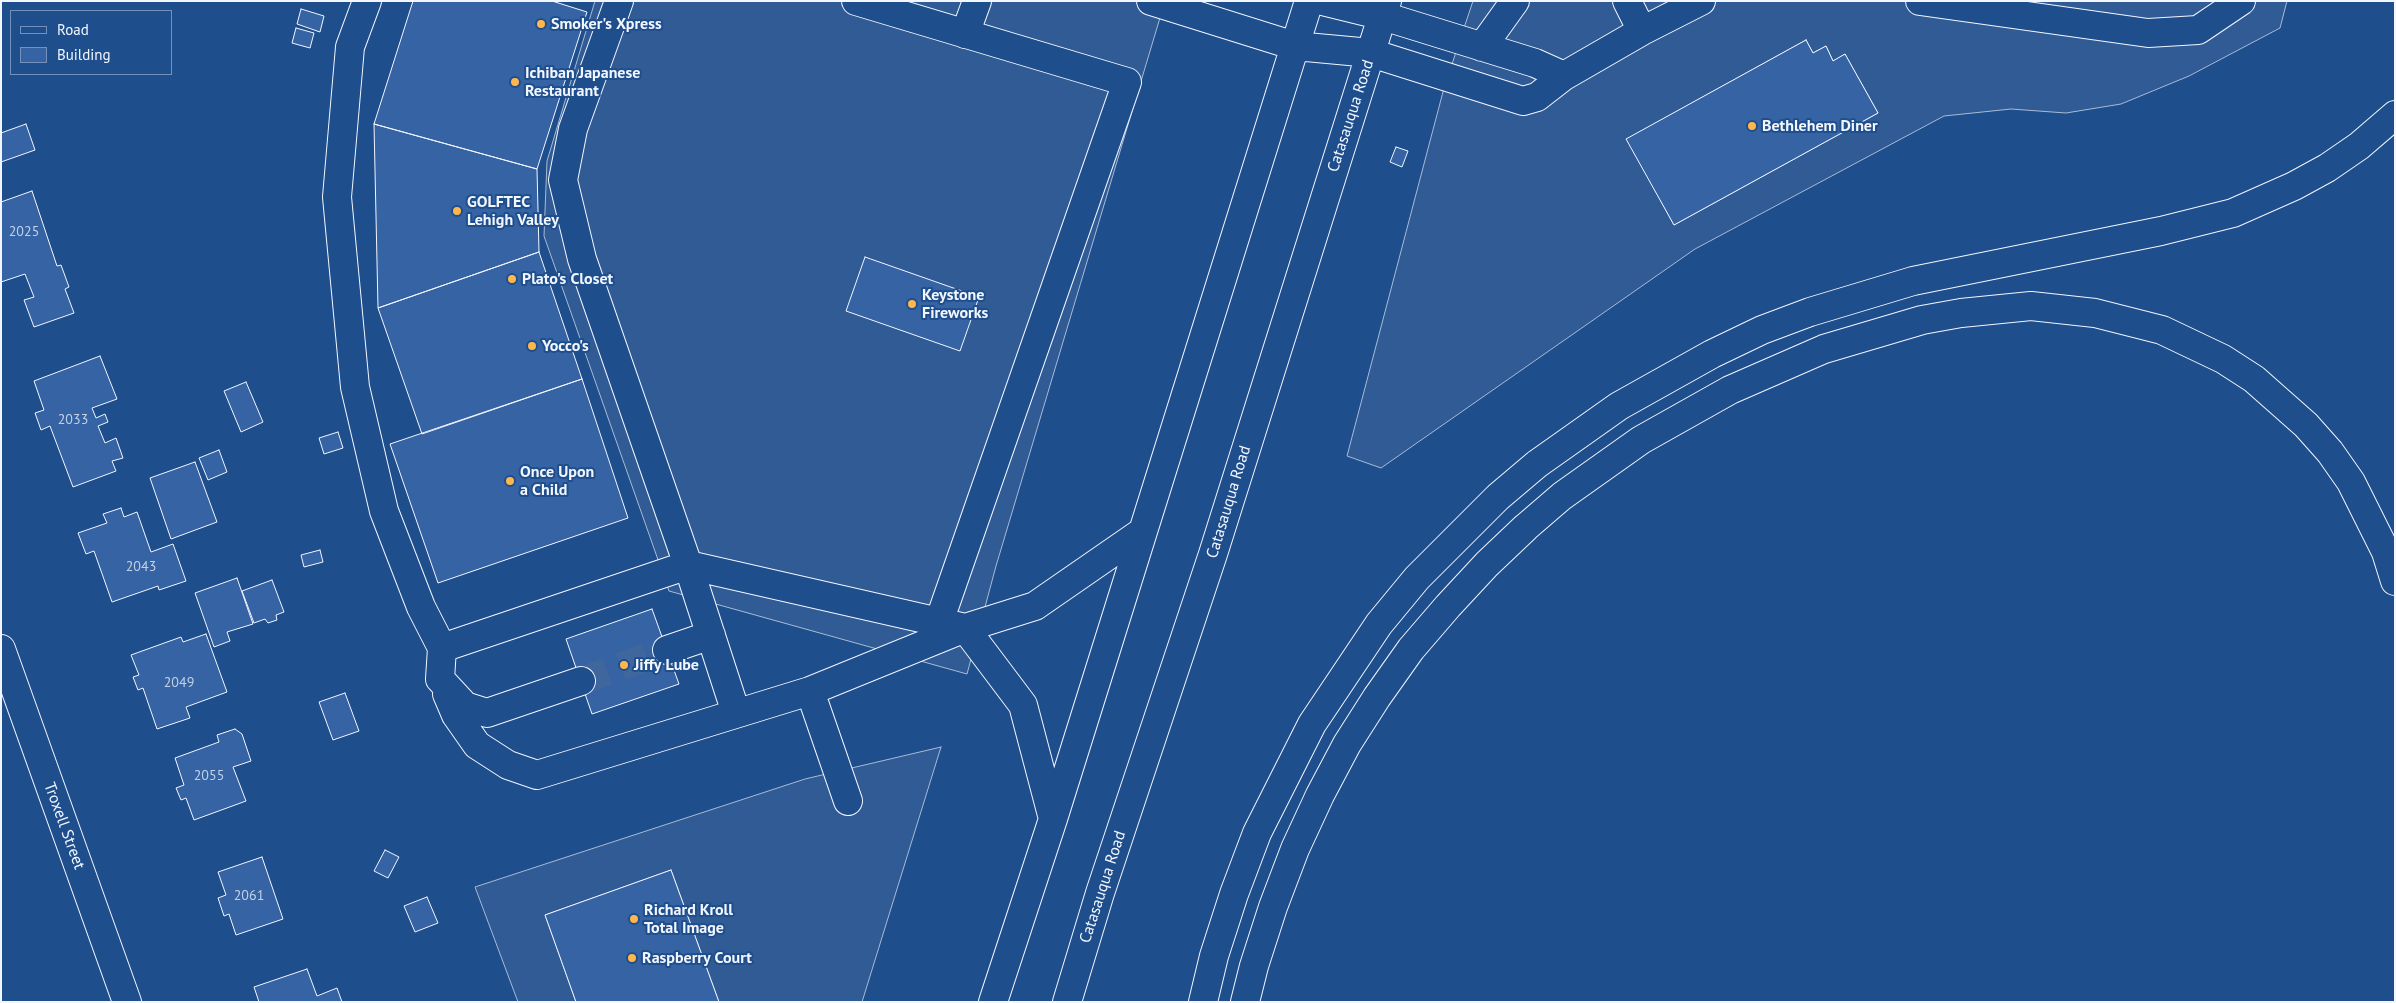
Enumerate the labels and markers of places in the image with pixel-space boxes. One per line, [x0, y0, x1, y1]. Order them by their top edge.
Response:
place label: Smoker's Xpress [551, 14, 662, 34]
marker: Smoker's Xpress [535, 18, 547, 30]
place label: Ichiban Japanese Restaurant [525, 63, 640, 101]
marker: Ichiban Japanese Restaurant [509, 76, 521, 88]
place label: Bethlehem Diner [1762, 116, 1878, 136]
marker: Bethlehem Diner [1746, 120, 1758, 132]
place label: GOLFTEC Lehigh Valley [467, 192, 559, 230]
marker: GOLFTEC Lehigh Valley [451, 205, 463, 217]
place label: Plato's Closet [522, 269, 613, 289]
marker: Plato's Closet [506, 273, 518, 285]
place label: Keystone Fireworks [922, 285, 988, 323]
marker: Keystone Fireworks [906, 298, 918, 310]
place label: Yocco's [542, 336, 589, 356]
marker: Yocco's [526, 340, 538, 352]
place label: Once Upon a Child [520, 462, 594, 500]
marker: Once Upon a Child [504, 475, 516, 487]
place label: Jiffy Lube [634, 655, 699, 675]
marker: Jiffy Lube [618, 659, 630, 671]
place label: Richard Kroll Total Image [644, 900, 733, 938]
marker: Richard Kroll Total Image [628, 913, 640, 925]
place label: Raspberry Court [642, 948, 752, 968]
marker: Raspberry Court [626, 952, 638, 964]

